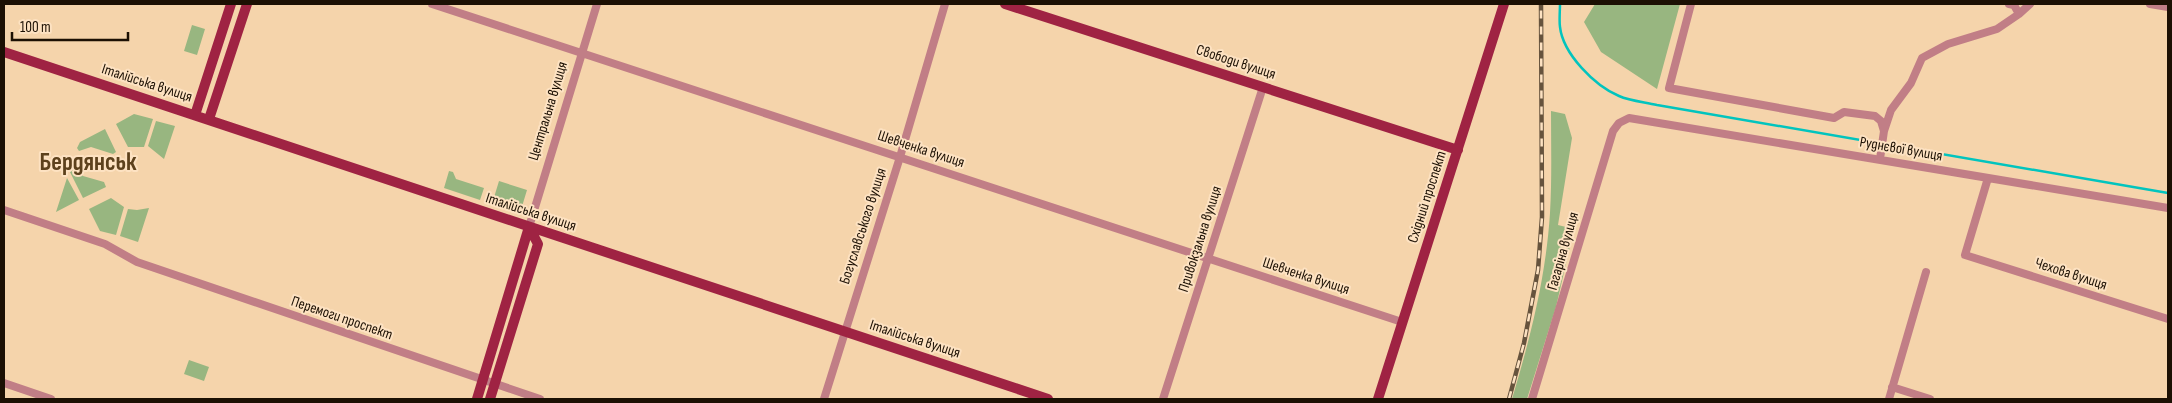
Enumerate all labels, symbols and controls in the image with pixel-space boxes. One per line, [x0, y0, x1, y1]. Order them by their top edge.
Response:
scale bar [12, 10, 129, 42]
text: 100 m [20, 18, 51, 37]
street label: Свободи вулиця [1194, 40, 1278, 84]
street label: Італійська вулиця [99, 59, 195, 107]
street label: Центральна вулиця [524, 59, 572, 163]
street label: Шевченка вулиця [875, 126, 967, 172]
street label: Руднєвої вулиця [1858, 132, 1944, 166]
district label: Бердянськ [39, 147, 137, 178]
street label: Східний проспект [1403, 149, 1451, 245]
street label: Богуславського вулиця [835, 165, 891, 286]
street label: Привокзальна вулиця [1174, 183, 1226, 294]
street label: Італійська вулиця [483, 188, 579, 236]
street label: Гагаріна вулиця [1543, 210, 1583, 292]
street label: Шевченка вулиця [1260, 253, 1352, 299]
street label: Чехова вулиця [2032, 253, 2110, 295]
street label: Перемоги проспект [289, 292, 395, 344]
street label: Італійська вулиця [867, 315, 963, 363]

